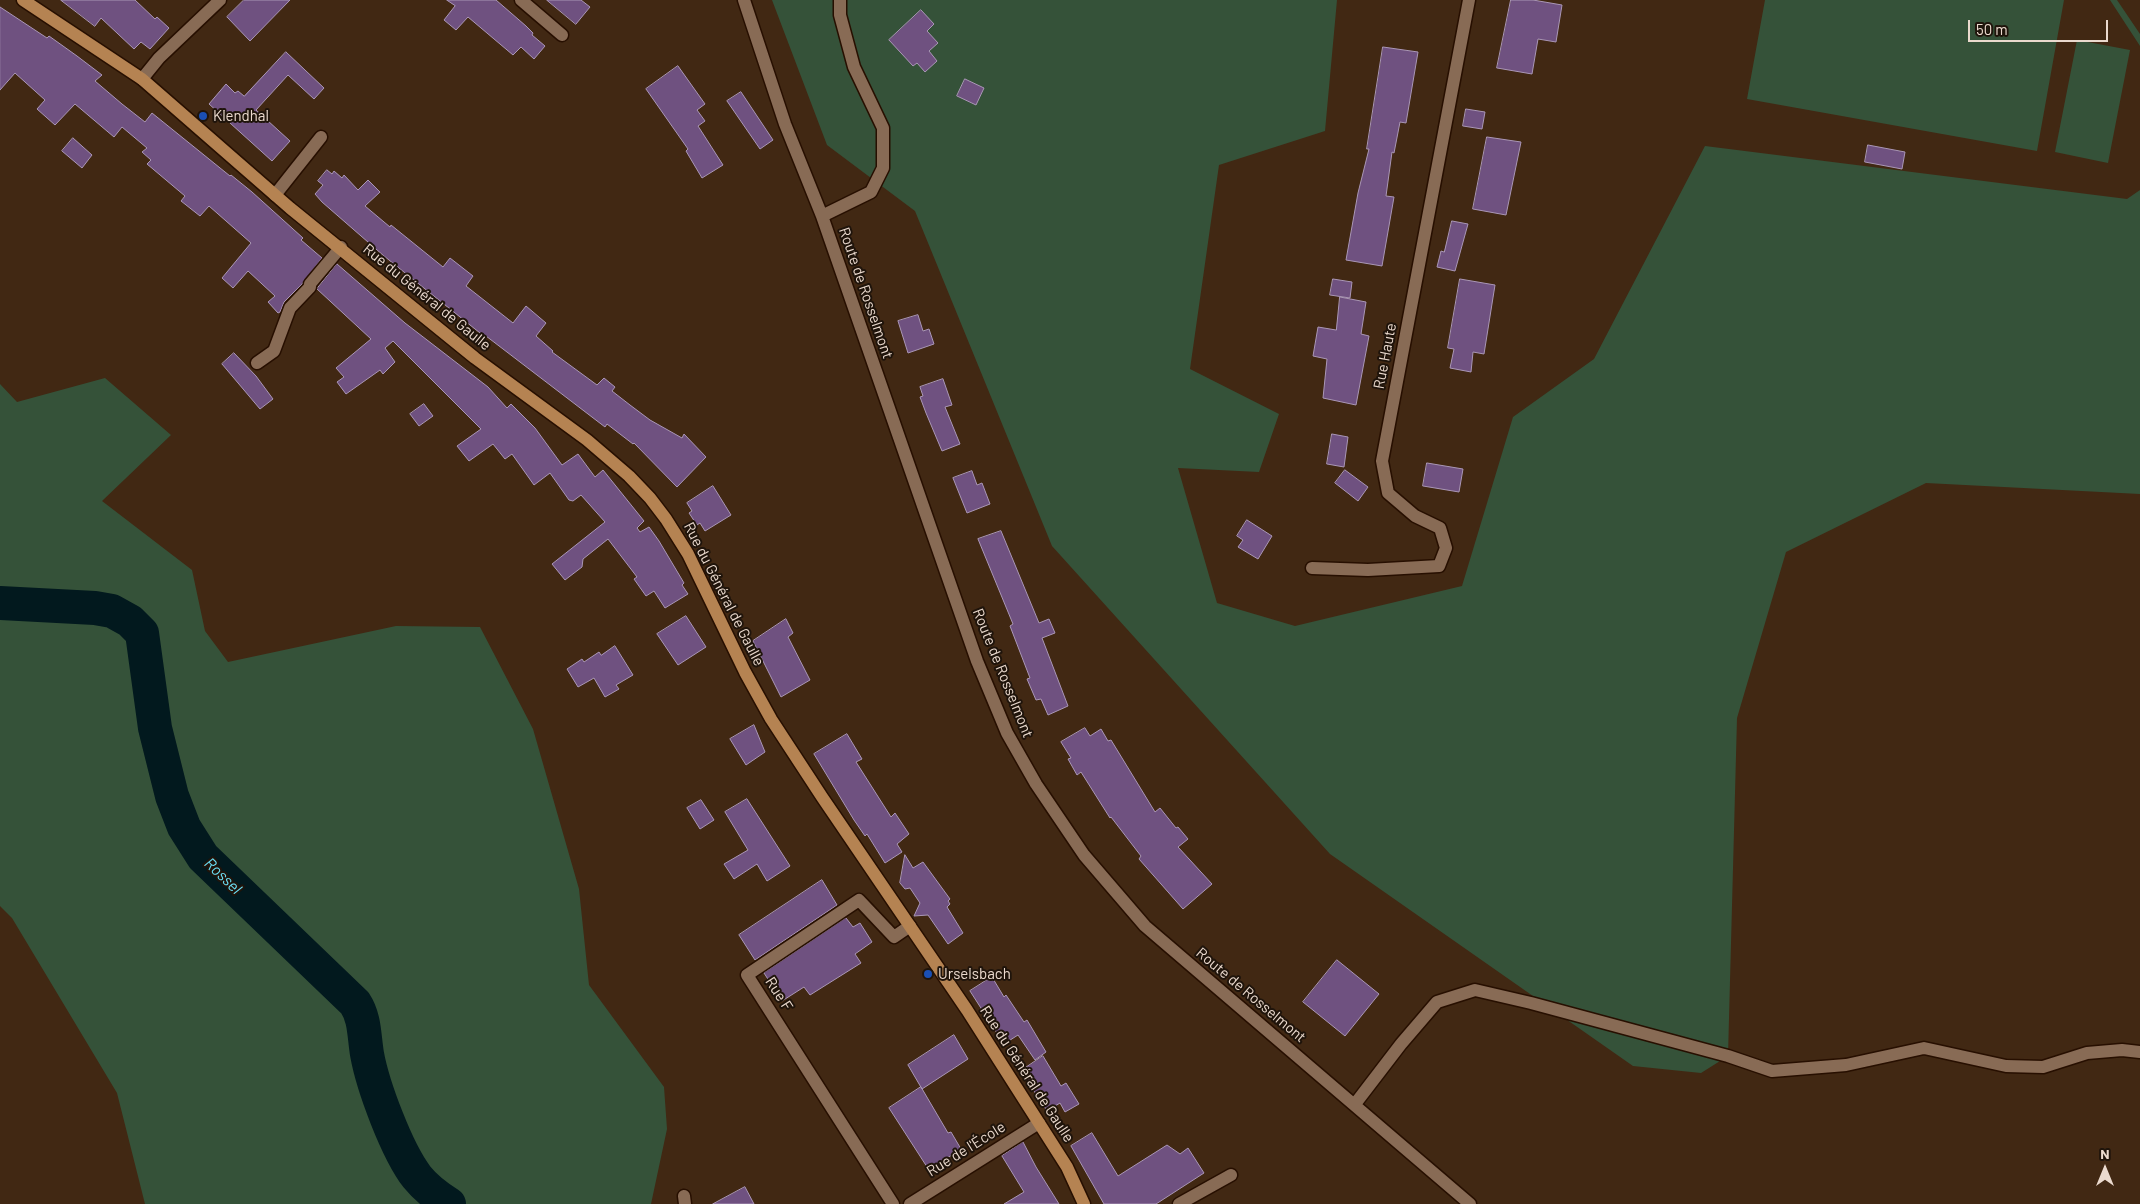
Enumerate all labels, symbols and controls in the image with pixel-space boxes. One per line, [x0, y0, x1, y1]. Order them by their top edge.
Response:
scale bar [1970, 10, 2110, 42]
text: 50 m [1976, 20, 2008, 38]
place label: Klendhal [213, 107, 269, 125]
marker: Klendhal [197, 110, 209, 122]
street label: Route de Rosselmont [835, 225, 897, 361]
street label: Rue du Général de Gaulle [360, 240, 494, 354]
street label: Rue Haute [1370, 321, 1400, 391]
street label: Rue du Général de Gaulle [680, 519, 768, 669]
street label: Route de Rosselmont [969, 606, 1037, 740]
water label: Rossel [200, 854, 246, 898]
street label: Route de Rosselmont [1192, 944, 1310, 1046]
place label: Urselsbach [938, 965, 1011, 983]
marker: Urselsbach [922, 968, 934, 980]
street label: Rue F [761, 974, 797, 1014]
street label: Rue du Général de Gaulle [976, 1002, 1078, 1146]
street label: Rue de l'École [923, 1118, 1009, 1180]
north arrow [2080, 1144, 2130, 1194]
text: N [2100, 1145, 2110, 1162]

